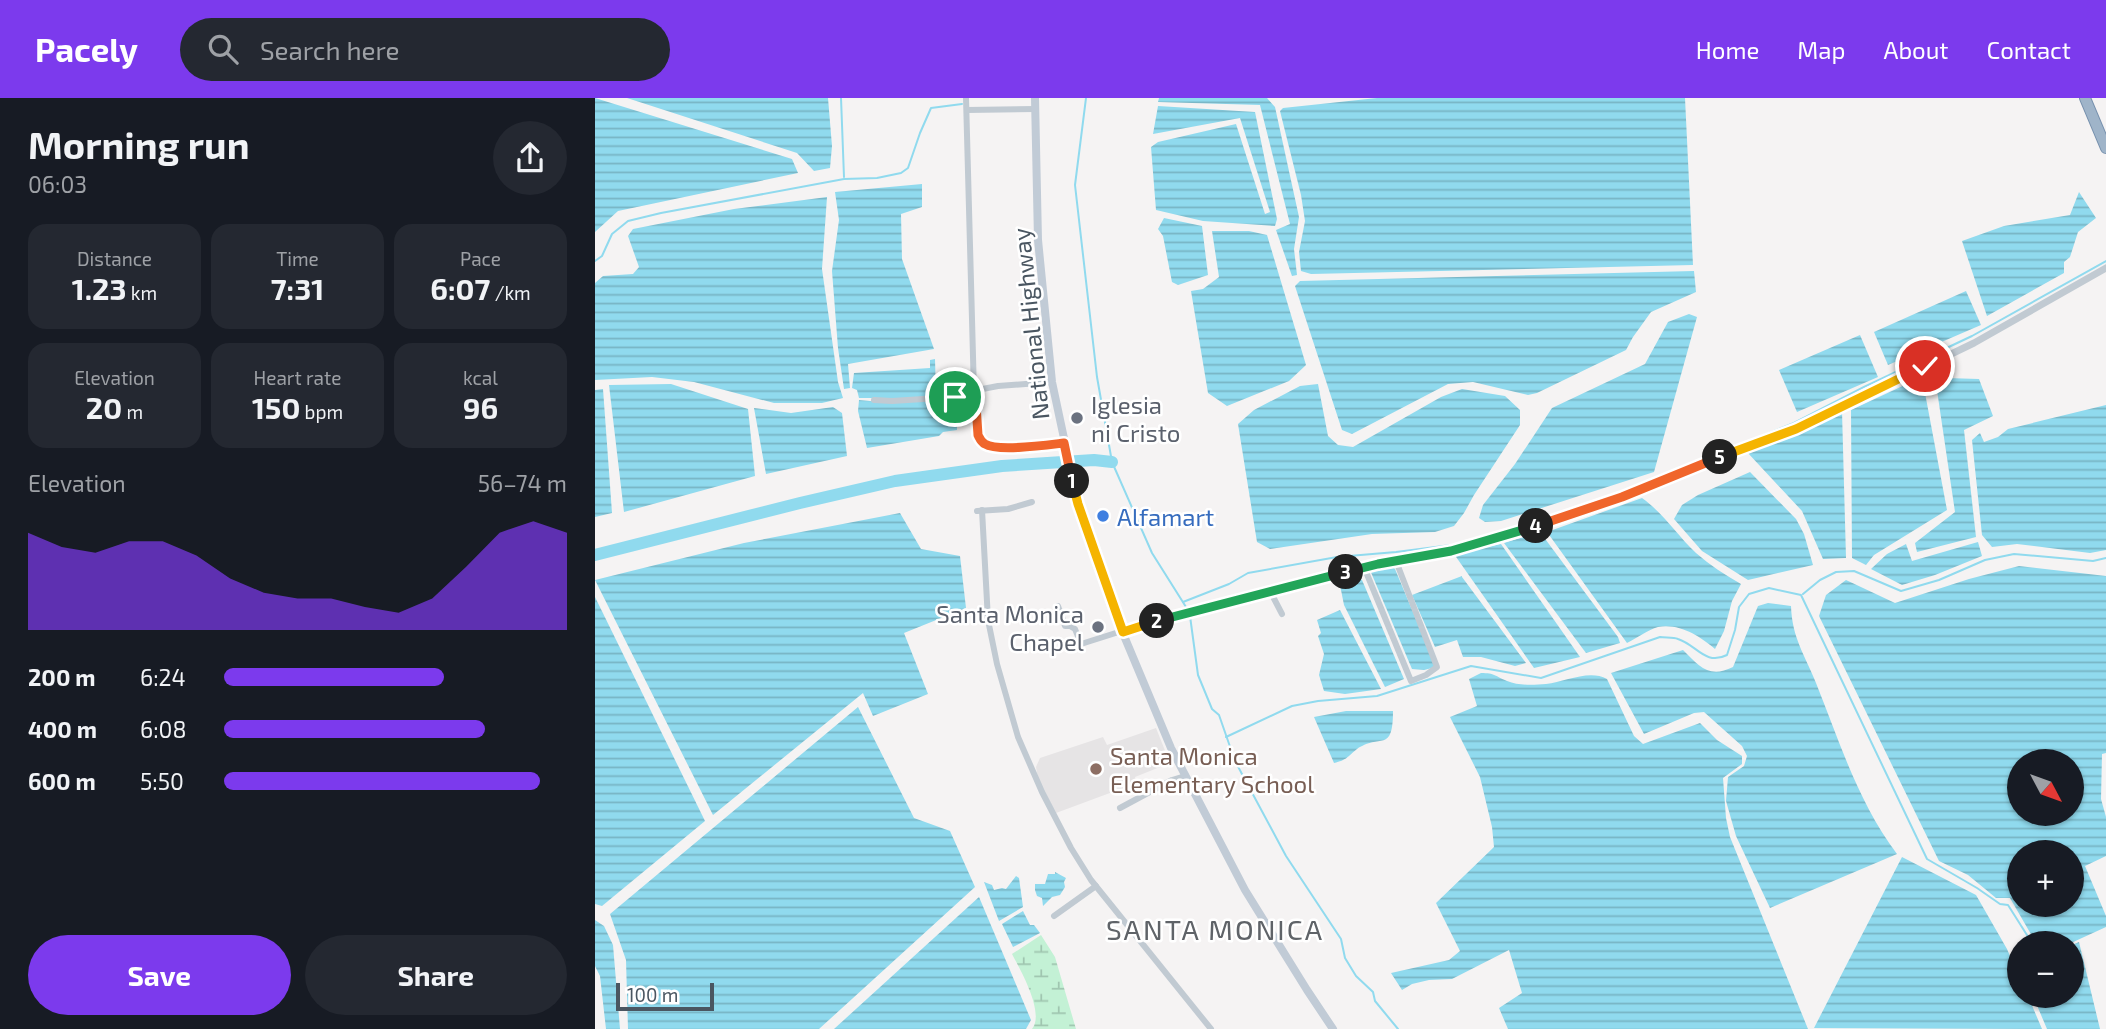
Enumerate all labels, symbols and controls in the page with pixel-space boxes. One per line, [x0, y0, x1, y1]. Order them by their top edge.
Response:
search box [180, 18, 670, 81]
text: Pacely [35, 29, 138, 69]
icon: search [204, 30, 242, 68]
text: Search here [260, 34, 400, 65]
text: Home [1696, 35, 1759, 64]
text: Map [1797, 35, 1845, 64]
text: About [1883, 35, 1949, 64]
text: Contact [1987, 35, 2071, 64]
text: Morning run [28, 121, 249, 167]
button: share [493, 121, 567, 195]
text: 06:03 [28, 170, 87, 198]
street label: National Highway [1005, 226, 1054, 421]
text: Distance [77, 247, 152, 270]
text: Time [276, 247, 319, 270]
text: Pace [460, 247, 501, 270]
text: 1.23 [72, 270, 127, 306]
text: 7:31 [271, 270, 324, 306]
text: 6:07 [430, 270, 490, 306]
text: km [127, 281, 157, 304]
text: /km [490, 281, 531, 304]
pin [1895, 336, 1955, 396]
icon: check [1906, 347, 1944, 385]
text: Elevation [74, 366, 155, 389]
text: Heart rate [254, 366, 341, 389]
text: kcal [463, 366, 498, 389]
pin [925, 367, 985, 427]
icon: arrive [936, 378, 974, 416]
text: 20 [86, 389, 122, 425]
text: 150 [252, 389, 300, 425]
text: 96 [463, 389, 498, 425]
place label: Iglesia ni Cristo [1091, 390, 1180, 447]
text: m [122, 400, 143, 423]
text: bpm [300, 400, 343, 423]
marker: Iglesia ni Cristo [1069, 410, 1085, 426]
pin: 5 [1703, 440, 1737, 474]
text: 5 [1714, 445, 1725, 468]
pin: 1 [1055, 464, 1089, 498]
text: Elevation [28, 469, 126, 497]
text: 56–74 m [478, 469, 567, 497]
text: 1 [1067, 469, 1076, 492]
place label: Alfamart [1117, 502, 1214, 531]
marker: Alfamart [1095, 508, 1111, 524]
pin: 4 [1518, 508, 1553, 544]
text: 4 [1529, 514, 1542, 537]
pin: 3 [1329, 554, 1363, 589]
text: 3 [1340, 560, 1351, 583]
place label: Santa Monica Chapel [936, 599, 1084, 656]
pin: 2 [1139, 603, 1175, 638]
text: 2 [1151, 609, 1162, 632]
marker: Santa Monica Chapel [1090, 619, 1106, 635]
text: 200 m [28, 663, 96, 691]
text: 6:24 [140, 663, 186, 691]
text: 400 m [28, 715, 97, 743]
text: 6:08 [140, 715, 186, 743]
place label: Santa Monica Elementary School [1110, 741, 1314, 798]
north arrow [2007, 749, 2084, 826]
map controls [2007, 749, 2084, 1008]
marker: Santa Monica Elementary School [1088, 761, 1104, 777]
text: 600 m [28, 767, 96, 795]
text: 5:50 [140, 767, 184, 795]
button: + [2007, 840, 2084, 917]
district label: SANTA MONICA [1106, 912, 1324, 946]
button: − [2007, 931, 2084, 1008]
button: Save [28, 935, 291, 1015]
button: Share [305, 935, 567, 1015]
scale bar [616, 980, 714, 1012]
text: 100 m [627, 983, 678, 1006]

